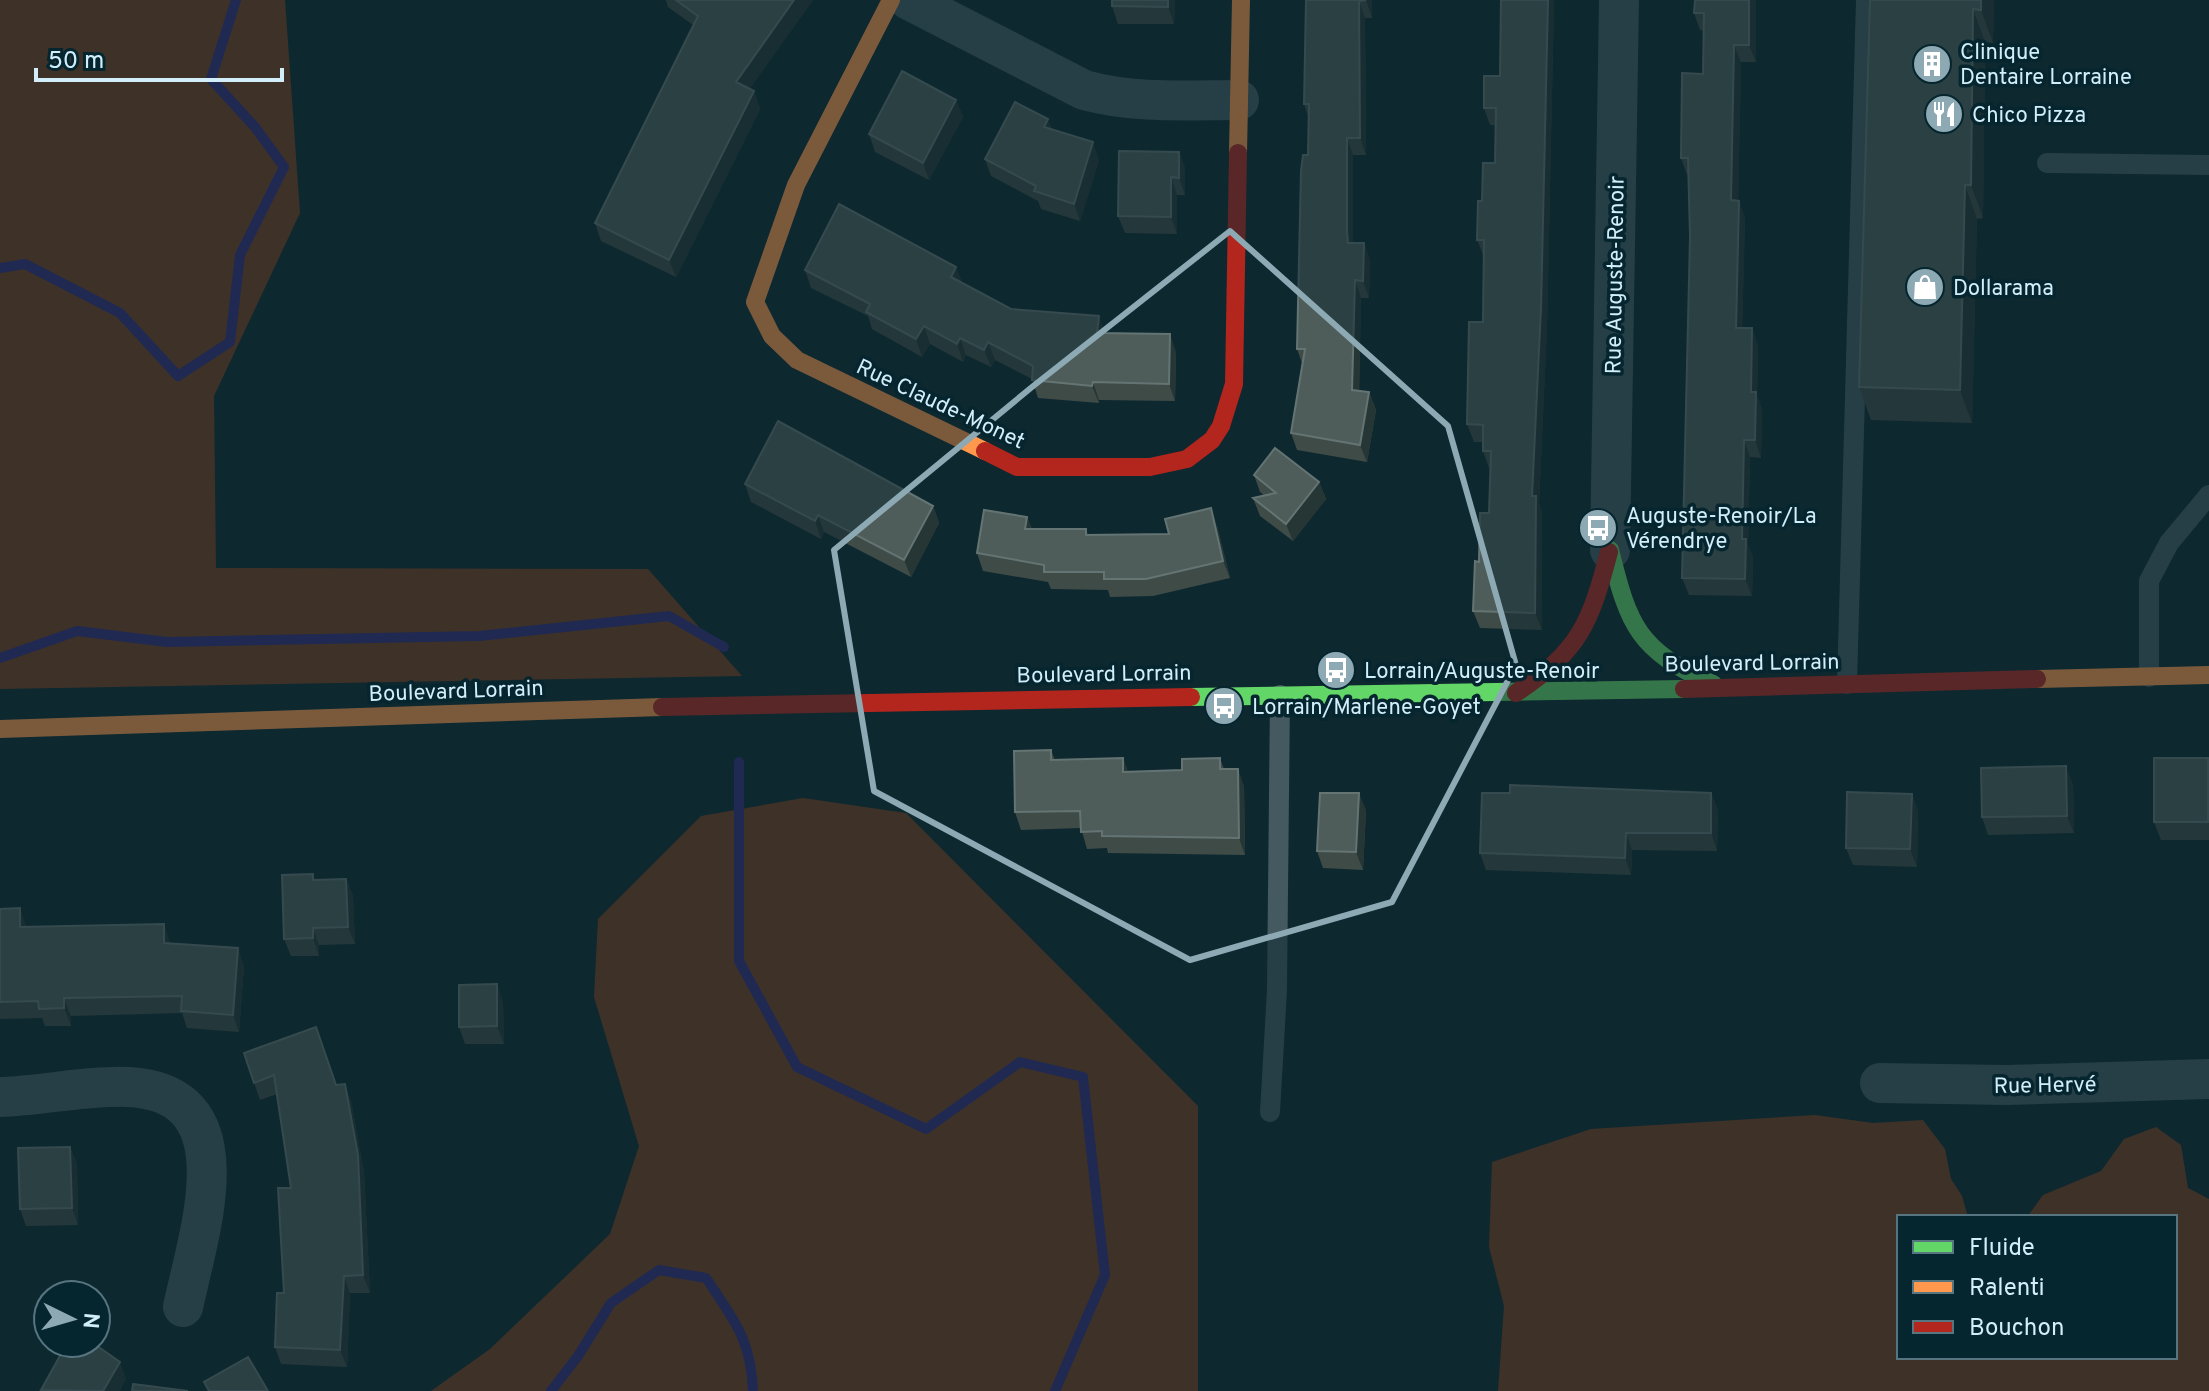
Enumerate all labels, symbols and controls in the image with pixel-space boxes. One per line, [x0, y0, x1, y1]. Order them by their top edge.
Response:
scale bar [36, 32, 282, 82]
place label: Clinique Dentaire Lorraine [1960, 40, 2132, 92]
building icon: Clinique Dentaire Lorraine [1911, 43, 1953, 85]
text: 50 m [48, 47, 104, 77]
restaurant icon: Chico Pizza [1923, 93, 1965, 135]
place label: Chico Pizza [1972, 103, 2086, 130]
street label: Rue Auguste-Renoir [1601, 175, 1632, 375]
shop icon: Dollarama [1904, 266, 1946, 308]
place label: Dollarama [1953, 276, 2054, 303]
street label: Rue Claude-Monet [851, 354, 1029, 456]
place label: Auguste-Renoir/La Vérendrye [1626, 504, 1816, 556]
bus stop icon: Auguste-Renoir/La Vérendrye [1577, 507, 1619, 549]
bus stop icon: Lorrain/Auguste-Renoir [1315, 649, 1357, 691]
street label: Boulevard Lorrain [1664, 649, 1840, 680]
place label: Lorrain/Auguste-Renoir [1364, 659, 1600, 686]
street label: Boulevard Lorrain [1016, 660, 1192, 691]
street label: Boulevard Lorrain [368, 676, 544, 709]
bus stop icon: Lorrain/Marlene-Goyet [1203, 685, 1245, 727]
place label: Lorrain/Marlene-Goyet [1252, 695, 1481, 722]
street label: Rue Hervé [1993, 1072, 2097, 1101]
legend [1897, 1215, 2177, 1359]
text: Fluide [1969, 1234, 2035, 1264]
text: Ralenti [1969, 1274, 2045, 1304]
north arrow [32, 1279, 112, 1359]
text: N [75, 1311, 104, 1330]
text: Bouchon [1969, 1314, 2064, 1344]

